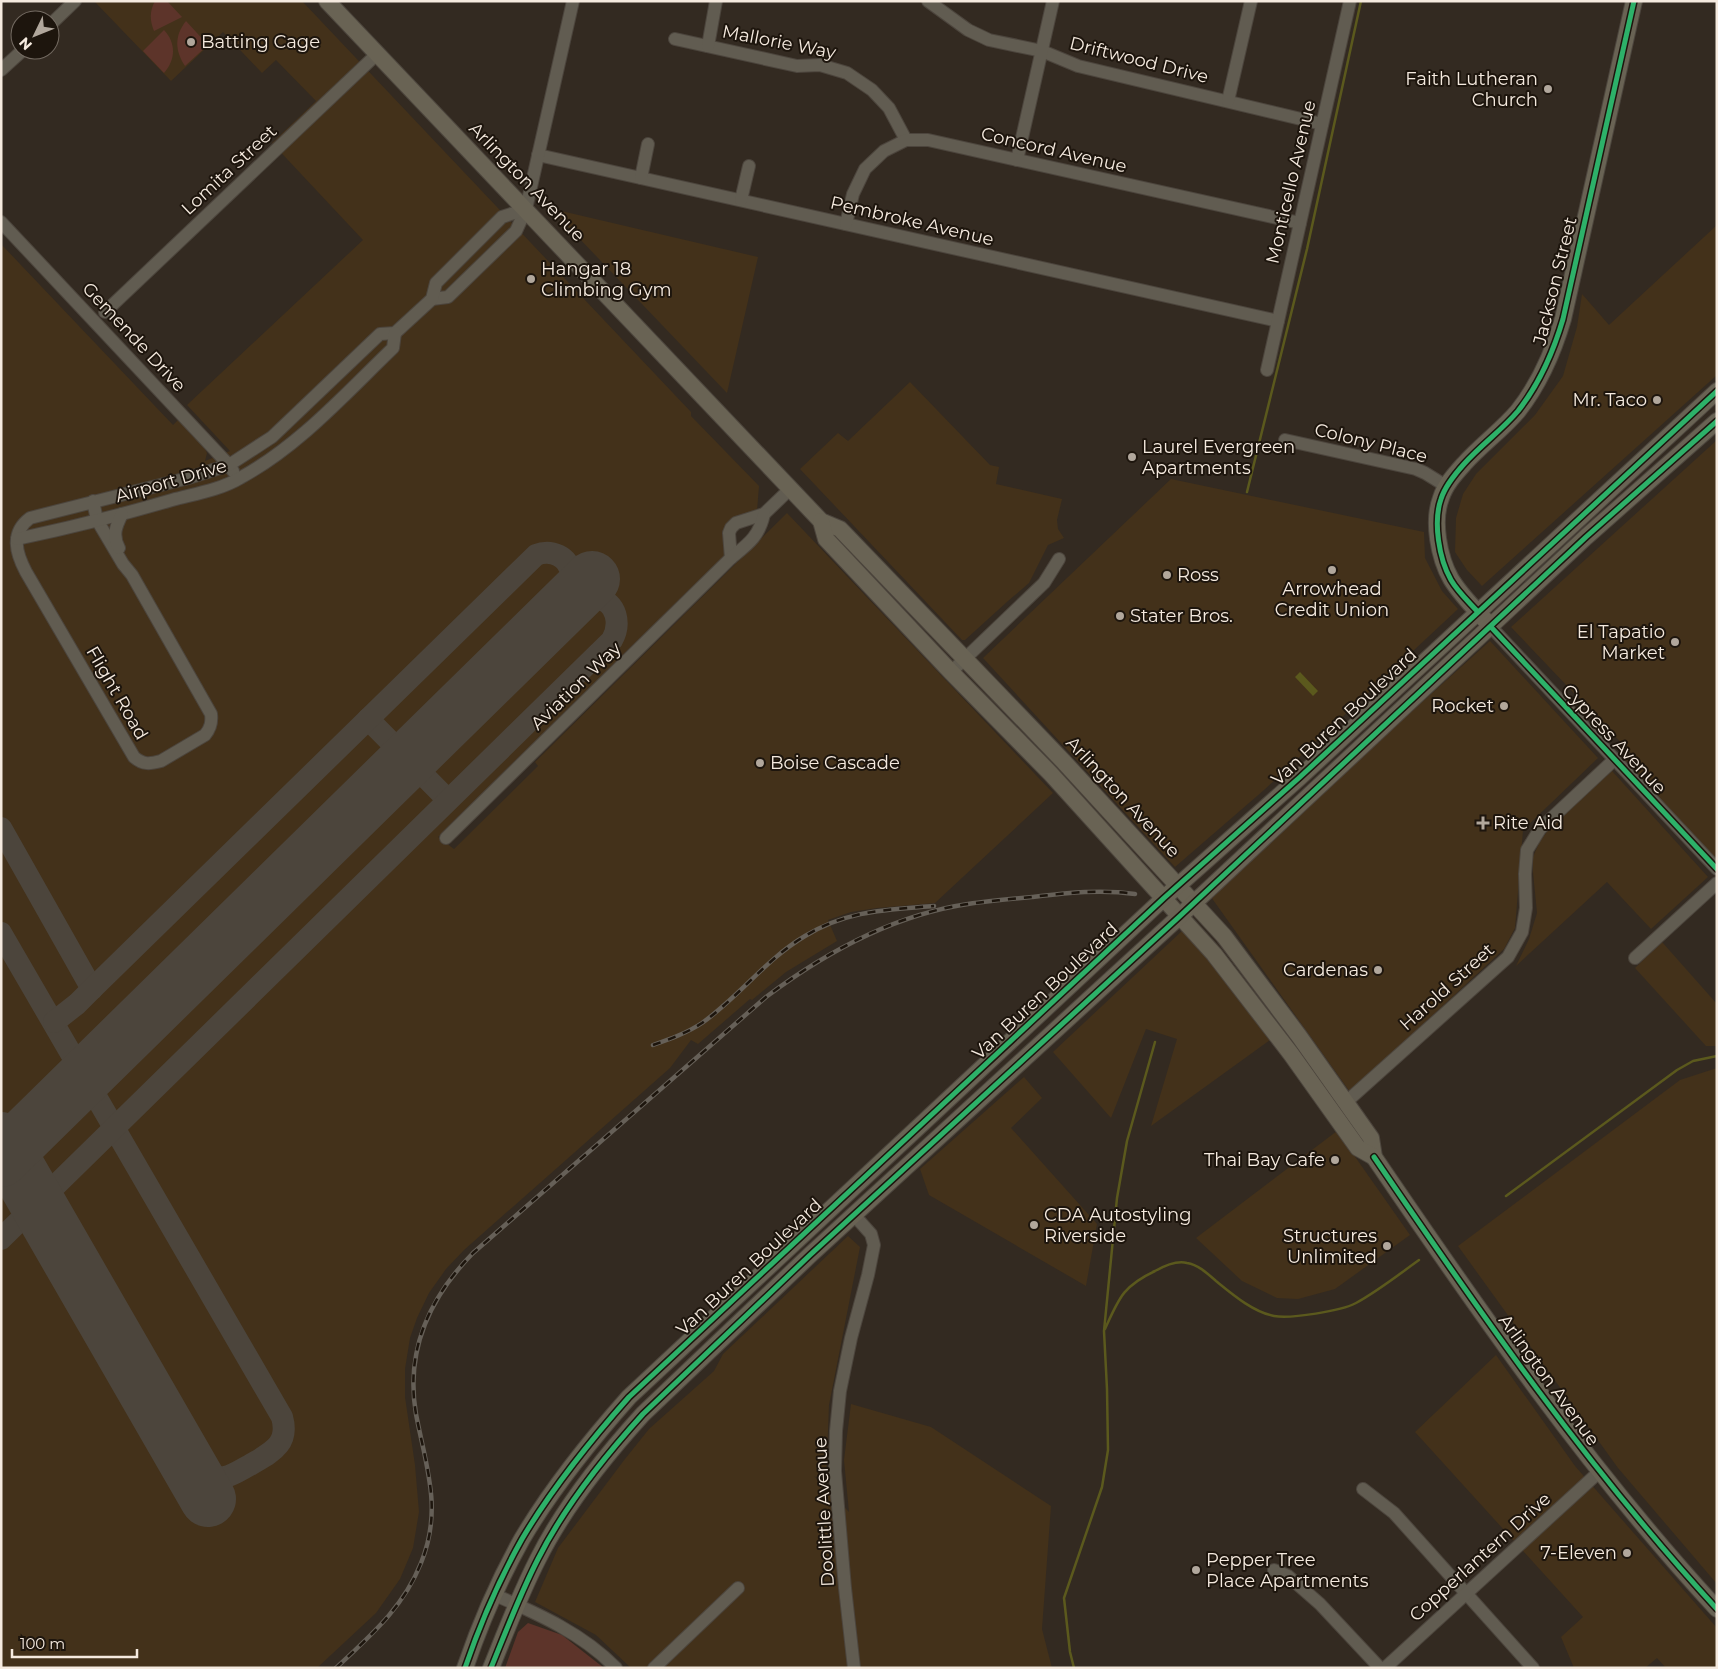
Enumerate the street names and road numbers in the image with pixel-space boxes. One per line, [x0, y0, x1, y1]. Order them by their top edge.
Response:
street label: Mallorie Way [720, 20, 838, 64]
street label: Driftwood Drive [1067, 32, 1211, 88]
street label: Monticello Avenue [1261, 98, 1321, 266]
street label: Arlington Avenue [464, 118, 590, 246]
street label: Lomita Street [177, 120, 281, 220]
street label: Concord Avenue [979, 123, 1129, 177]
street label: Pembroke Avenue [828, 191, 996, 251]
street label: Jackson Street [1528, 215, 1582, 348]
street label: Gemende Drive [78, 278, 191, 396]
street label: Colony Place [1312, 418, 1430, 468]
street label: Airport Drive [113, 455, 229, 507]
street label: Aviation Way [526, 637, 626, 735]
street label: Flight Road [81, 642, 153, 744]
street label: Van Buren Boulevard [1267, 644, 1421, 790]
street label: Cypress Avenue [1557, 679, 1671, 799]
street label: Arlington Avenue [1061, 732, 1185, 862]
street label: Van Buren Boulevard [968, 918, 1122, 1064]
street label: Harold Street [1395, 939, 1499, 1035]
street label: Van Buren Boulevard [672, 1194, 826, 1340]
street label: Arlington Avenue [1494, 1310, 1604, 1450]
street label: Doolittle Avenue [809, 1437, 839, 1587]
street label: Copperlantern Drive [1405, 1488, 1555, 1626]

